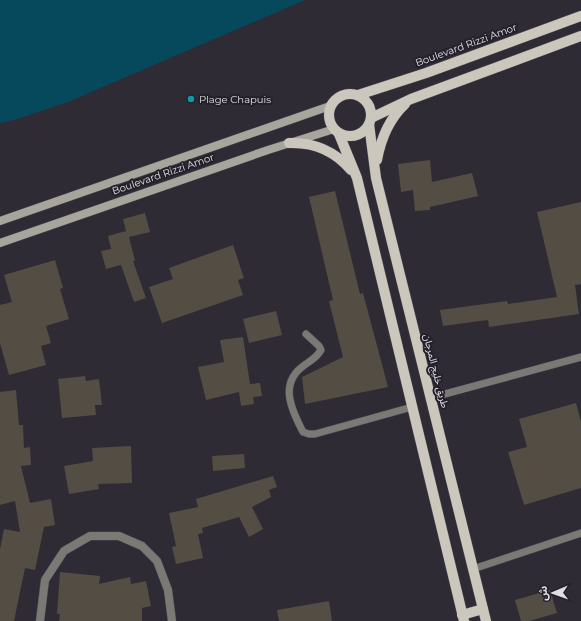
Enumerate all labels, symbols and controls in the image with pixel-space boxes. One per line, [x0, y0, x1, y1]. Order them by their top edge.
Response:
street label: Boulevard Rizzi Amor [413, 21, 519, 69]
place label: Plage Chapuis [199, 93, 271, 106]
marker: Plage Chapuis [186, 94, 196, 104]
street label: Boulevard Rizzi Amor [110, 150, 216, 198]
street label: طريق خليج المرجان [420, 333, 452, 410]
north arrow [533, 573, 573, 613]
text: ش [536, 586, 550, 601]

